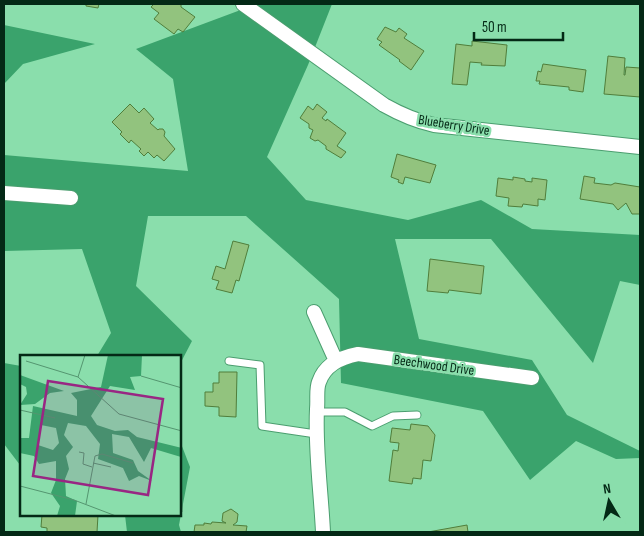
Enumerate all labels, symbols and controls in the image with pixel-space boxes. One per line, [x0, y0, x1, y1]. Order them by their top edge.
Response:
scale bar [474, 10, 563, 42]
text: 50 m [482, 18, 507, 37]
street label: Blueberry Drive [417, 111, 491, 139]
street label: Beechwood Drive [393, 351, 475, 379]
inset map [20, 355, 181, 516]
north arrow [584, 476, 634, 526]
text: N [602, 480, 612, 498]

